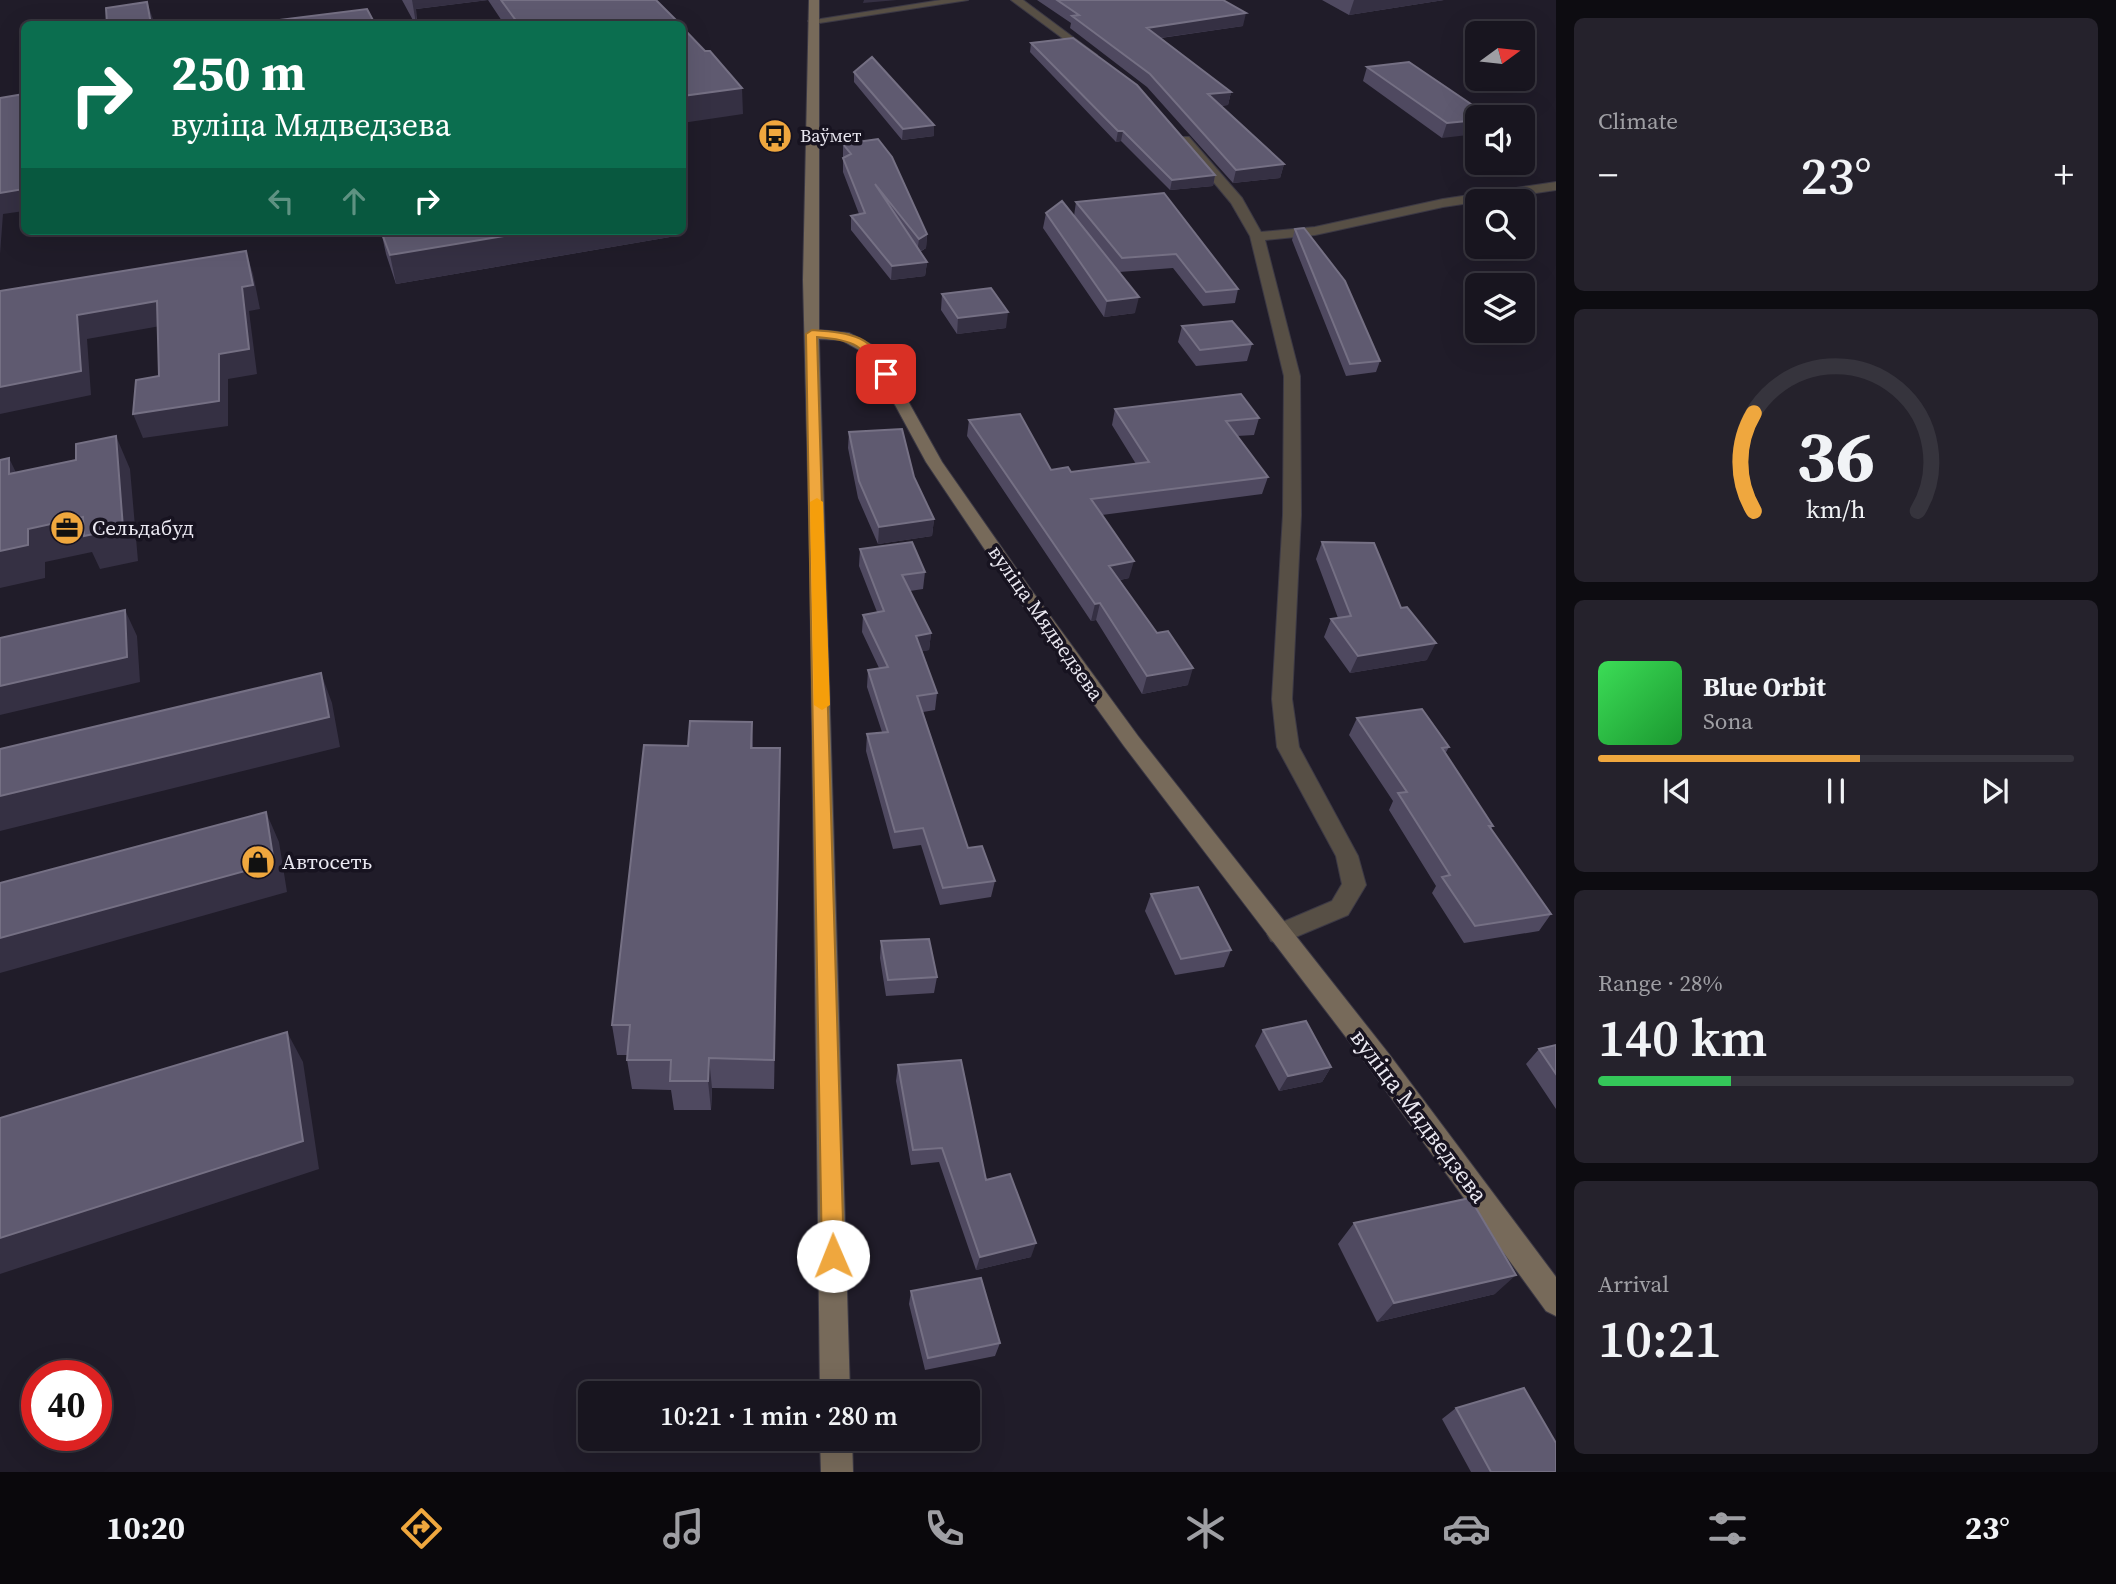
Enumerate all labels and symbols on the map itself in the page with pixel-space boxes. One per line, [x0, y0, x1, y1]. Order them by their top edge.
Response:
north arrow [1465, 21, 1535, 91]
bus stop icon: Ваўмет [756, 117, 794, 155]
place label: Ваўмет [800, 123, 862, 148]
pin [856, 344, 916, 404]
office icon: Сельдабуд [48, 509, 86, 547]
place label: Сельдабуд [92, 513, 194, 542]
street label: вуліца Мядведзева [982, 539, 1111, 707]
shop icon: Автосеть [239, 843, 277, 881]
place label: Автосеть [282, 847, 372, 876]
street label: вуліца Мядведзева [1343, 1022, 1496, 1210]
position arrow [796, 1219, 870, 1293]
speed limit sign: 40 [21, 1360, 112, 1451]

